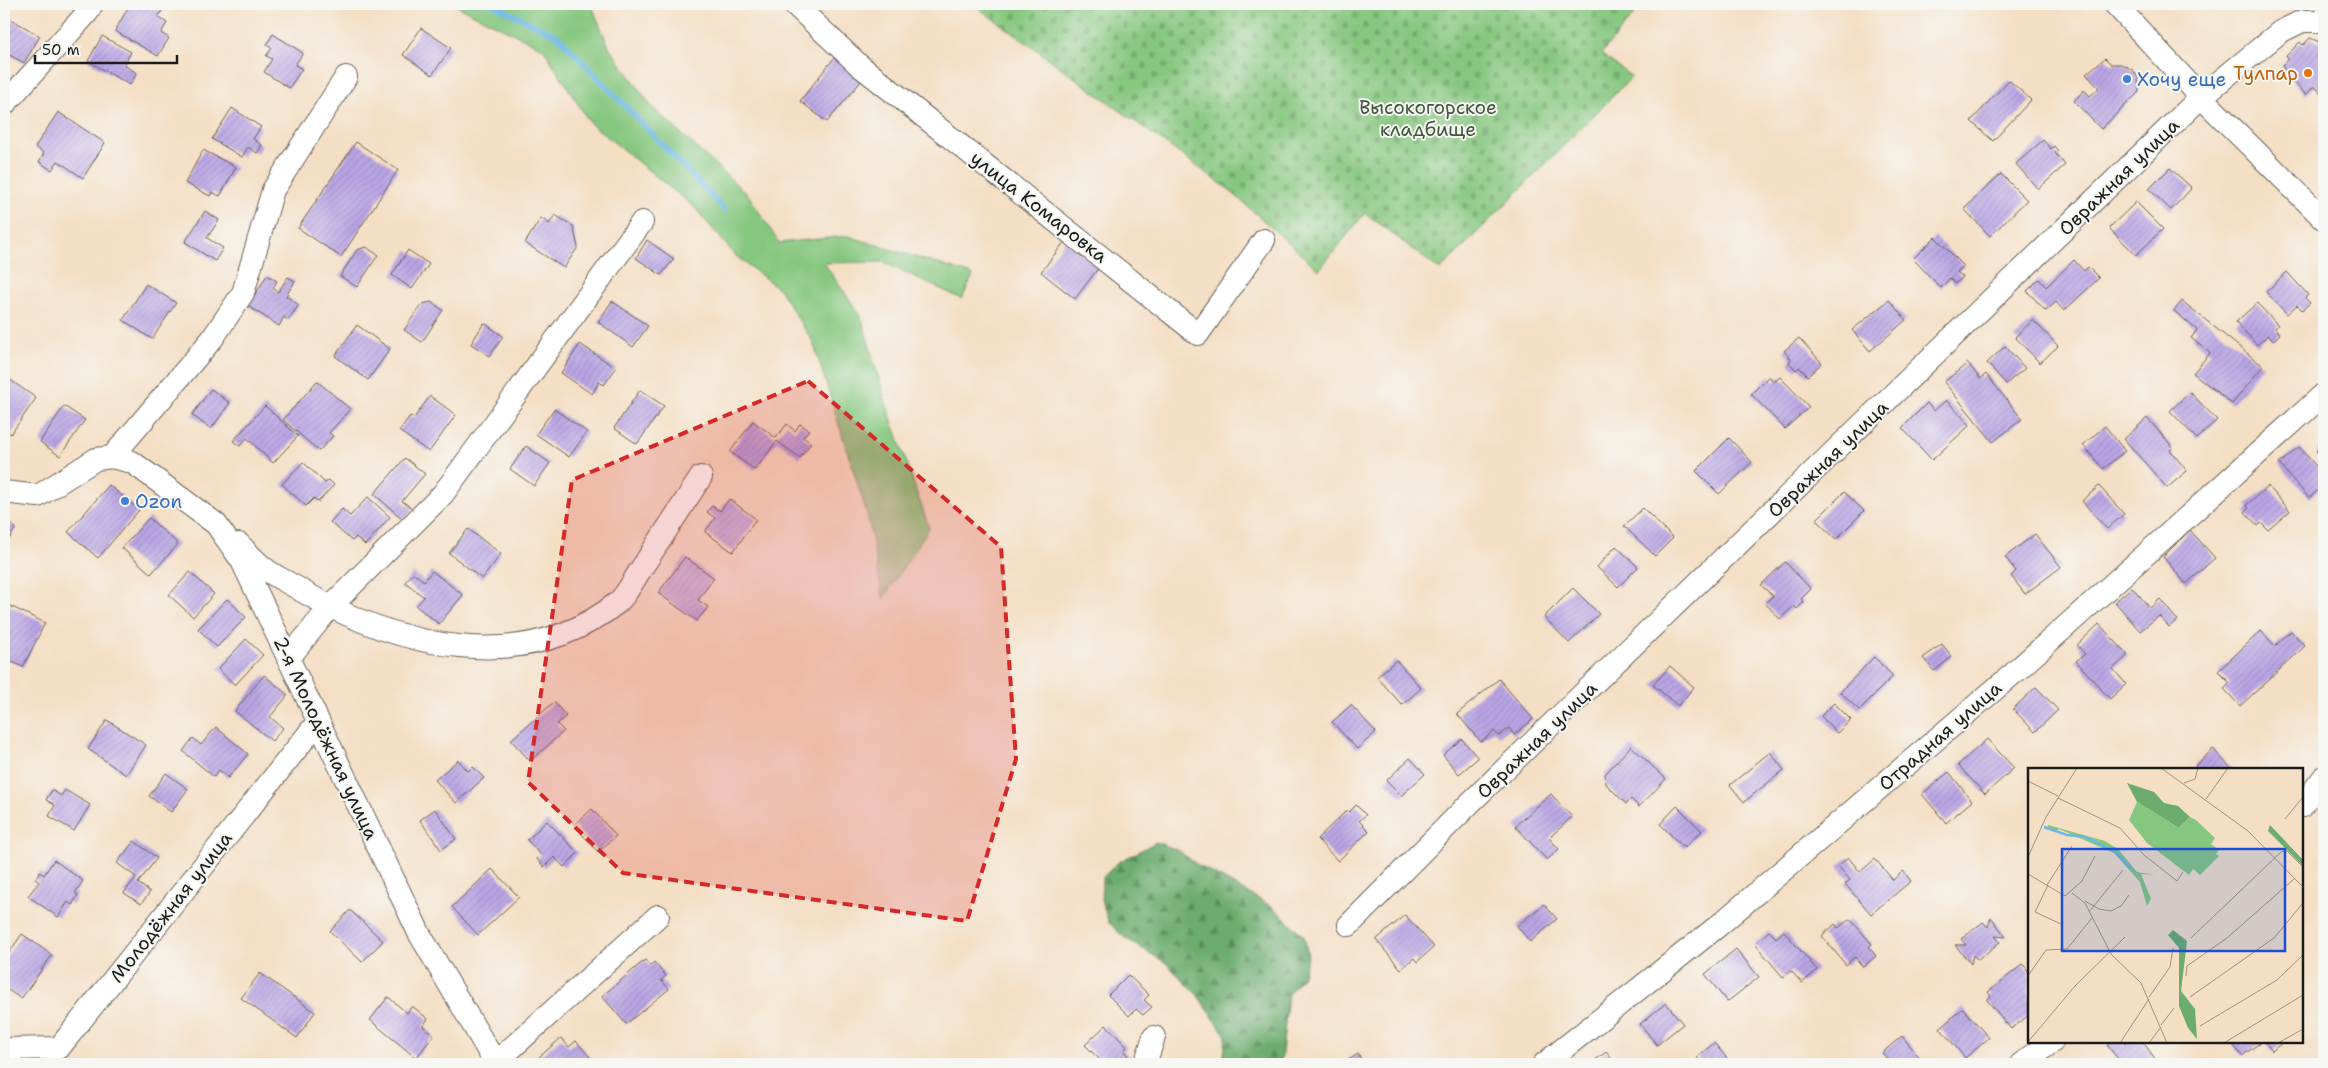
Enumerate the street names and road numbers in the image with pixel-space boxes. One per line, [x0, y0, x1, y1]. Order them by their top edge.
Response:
street label: Овражная улица [2053, 113, 2185, 241]
street label: улица Комаровка [965, 146, 1113, 269]
street label: Овражная улица [1762, 395, 1894, 523]
street label: 2-я Молодёжная улица [268, 632, 384, 844]
street label: Овражная улица [1471, 676, 1603, 804]
street label: Отрадная улица [1873, 676, 2007, 796]
street label: Молодёжная улица [104, 826, 238, 988]

